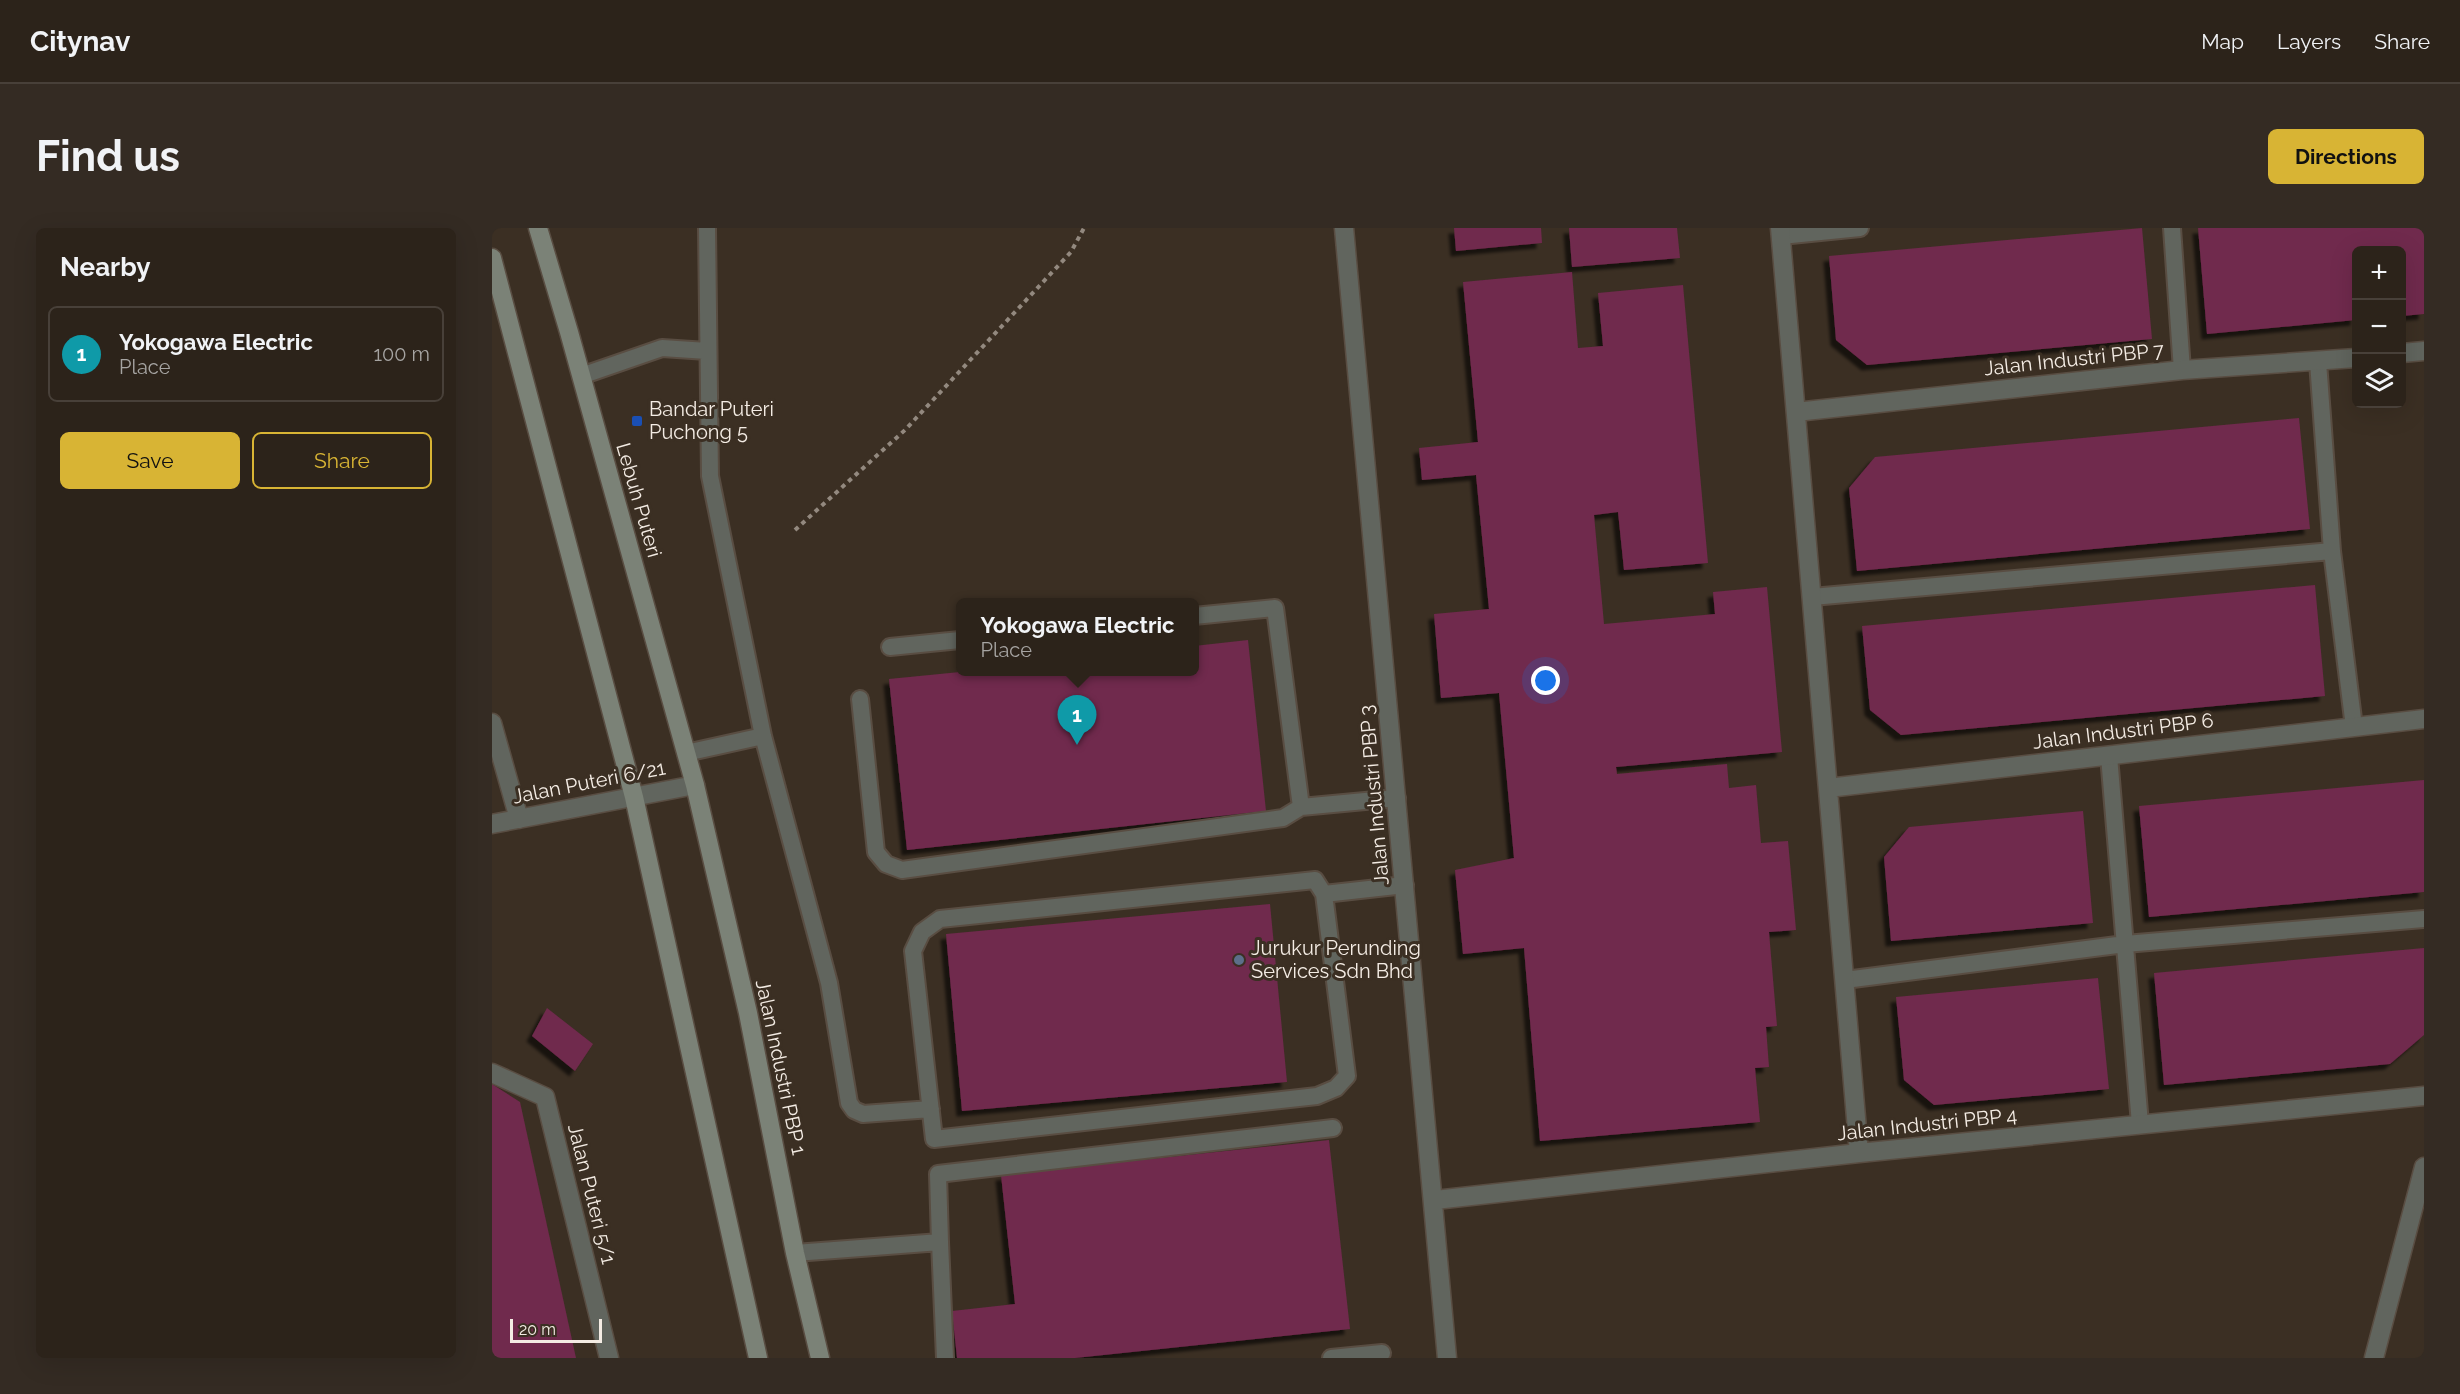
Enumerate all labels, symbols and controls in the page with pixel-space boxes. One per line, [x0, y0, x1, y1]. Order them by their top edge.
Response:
text: Citynav [30, 25, 130, 58]
text: Map [2201, 29, 2244, 54]
text: Layers [2277, 29, 2341, 54]
text: Share [2374, 29, 2430, 54]
button: Directions [2268, 129, 2424, 184]
text: Find us [36, 132, 180, 181]
map controls [2352, 246, 2406, 408]
button: + [2352, 246, 2406, 300]
text: Nearby [60, 252, 150, 282]
button: − [2352, 300, 2406, 354]
text: Yokogawa Electric [119, 329, 313, 355]
street label: Jalan Industri PBP 7 [1983, 338, 2165, 380]
text: 1 [77, 342, 86, 366]
text: 100 m [373, 342, 430, 366]
button: layers [2352, 354, 2406, 408]
text: Place [119, 355, 170, 379]
place label: Bandar Puteri Puchong 5 [649, 397, 774, 444]
marker: Bandar Puteri Puchong 5 [630, 414, 644, 428]
button: Save [60, 432, 240, 489]
button: Share [252, 432, 432, 489]
street label: Lebuh Puteri [611, 440, 667, 560]
popup [956, 598, 1199, 676]
text: Yokogawa Electric [981, 612, 1174, 638]
text: Place [981, 638, 1032, 662]
your location [1531, 666, 1560, 695]
pin: 1 [1058, 696, 1096, 745]
street label: Jalan Industri PBP 3 [1354, 704, 1394, 886]
street label: Jalan Industri PBP 6 [2031, 708, 2215, 754]
street label: Jalan Puteri 6/21 [511, 755, 668, 809]
place label: Jurukur Perunding Services Sdn Bhd [1251, 936, 1421, 983]
marker: Jurukur Perunding Services Sdn Bhd [1232, 953, 1246, 967]
street label: Jalan Industri PBP 1 [751, 977, 811, 1157]
street label: Jalan Industri PBP 4 [1836, 1103, 2018, 1145]
street label: Jalan Puteri 5/1 [563, 1121, 621, 1267]
scale bar [510, 1316, 602, 1344]
text: 20 m [519, 1320, 556, 1339]

